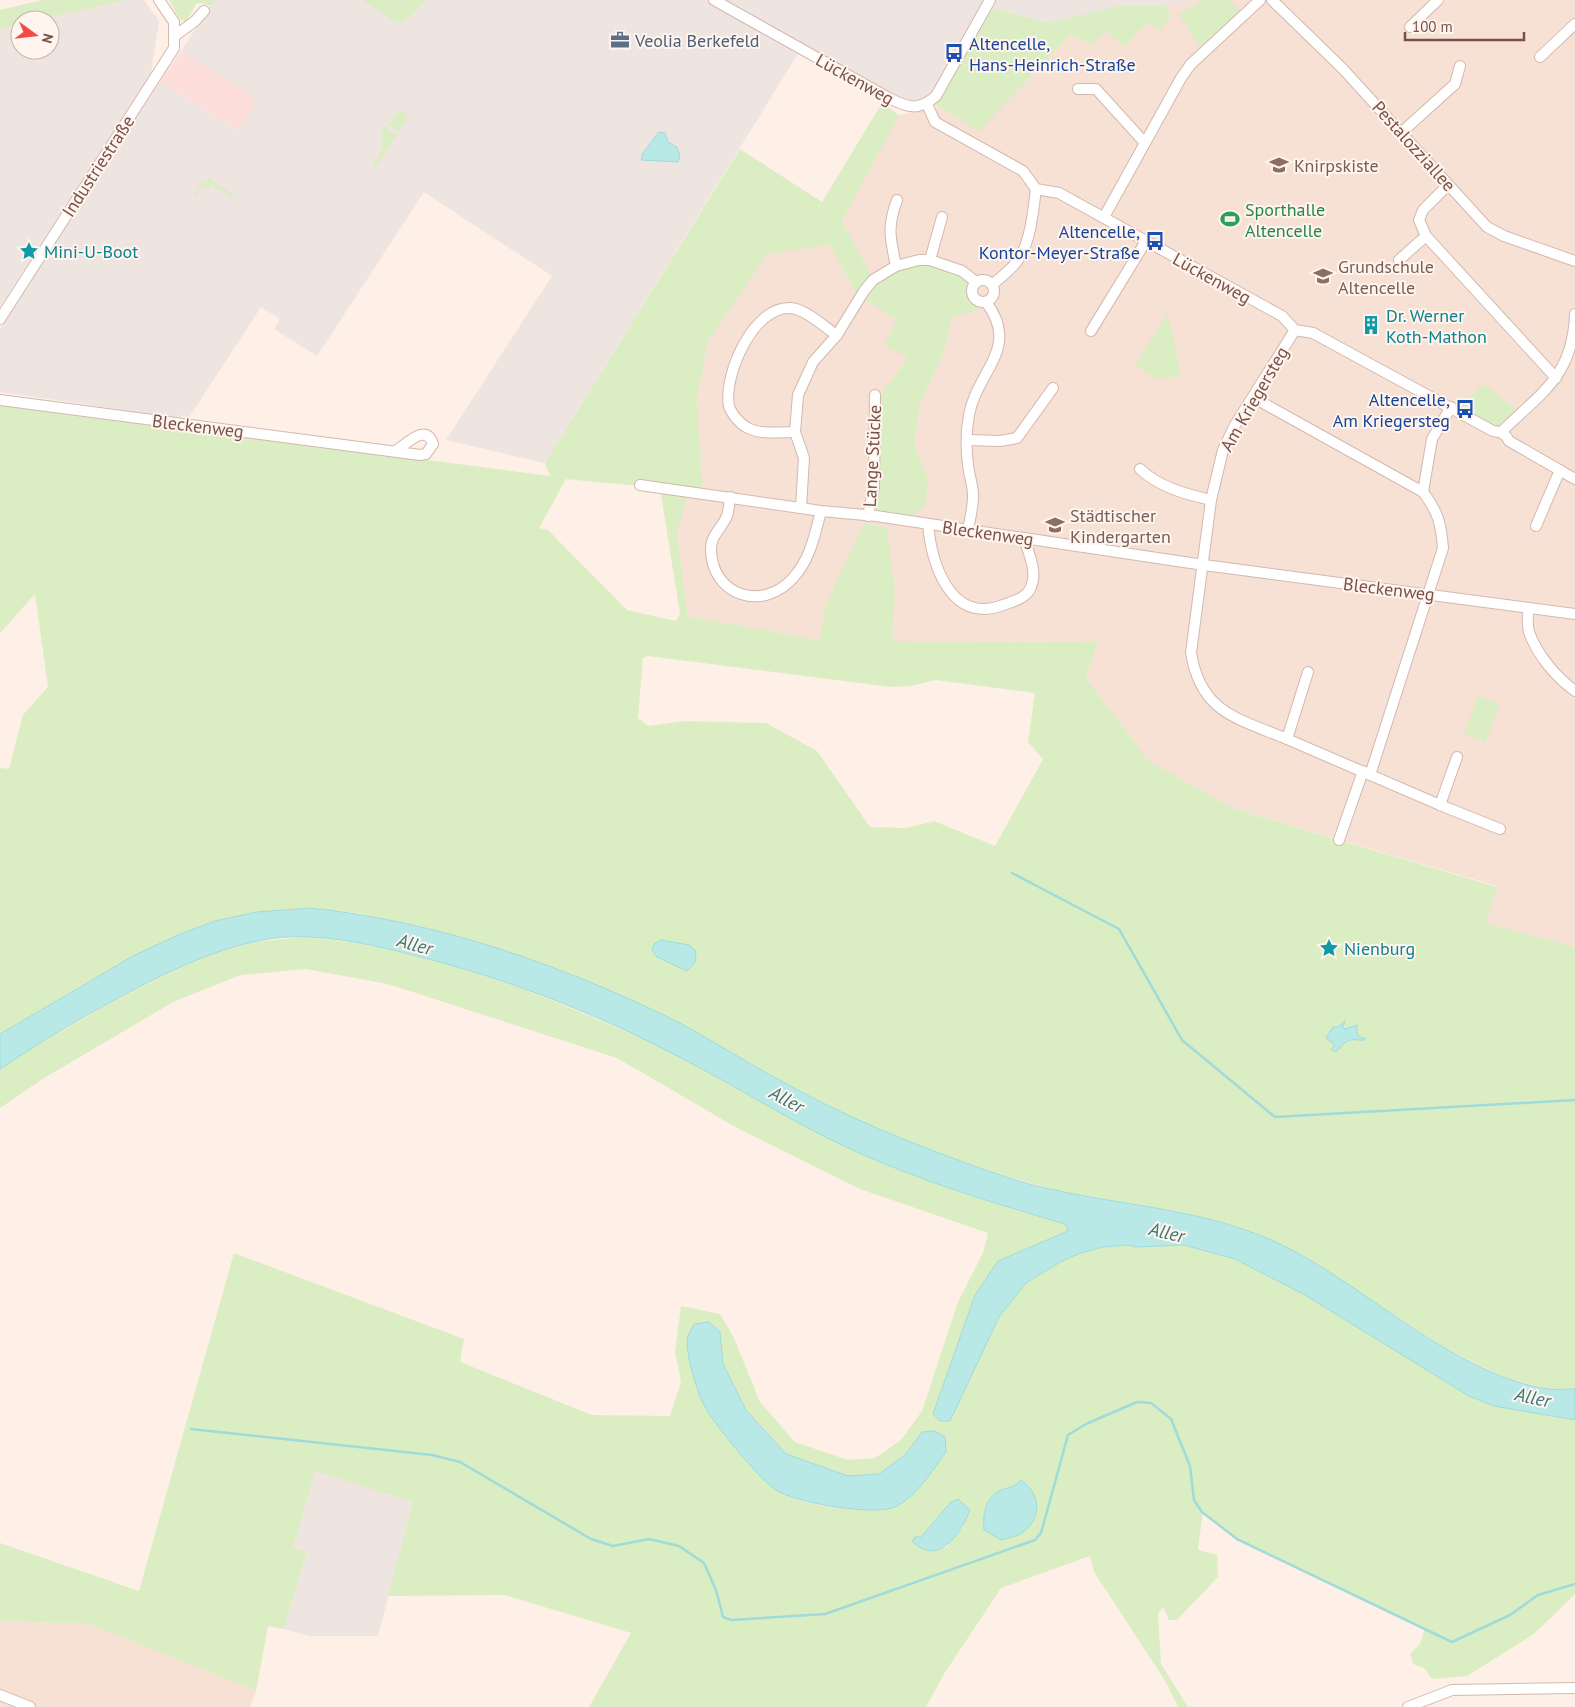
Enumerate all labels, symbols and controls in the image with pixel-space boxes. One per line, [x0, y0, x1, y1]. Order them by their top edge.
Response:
north arrow [10, 10, 60, 60]
scale bar [1405, 10, 1524, 42]
text: 100 m [1412, 17, 1453, 36]
office icon: Veolia Berkefeld [609, 29, 631, 51]
place label: Veolia Berkefeld [634, 29, 760, 52]
text: N [38, 32, 57, 45]
place label: Altencelle, Hans-Heinrich-Straße [969, 32, 1136, 76]
bus stop icon: Altencelle, Hans-Heinrich-Straße [943, 42, 965, 64]
street label: Lückenweg [812, 48, 898, 110]
street label: Pestalozziallee [1367, 96, 1461, 196]
street label: Industriestraße [57, 111, 139, 221]
school or university icon: Knirpskiste [1268, 154, 1290, 176]
place label: Knirpskiste [1294, 154, 1379, 177]
place label: Sporthalle Altencelle [1245, 198, 1325, 242]
sports icon: Sporthalle Altencelle [1219, 208, 1241, 230]
place label: Altencelle, Kontor-Meyer-Straße [979, 220, 1140, 264]
bus stop icon: Altencelle, Kontor-Meyer-Straße [1144, 230, 1166, 252]
place icon: Mini-U-Boot [18, 240, 40, 262]
place label: Mini-U-Boot [44, 240, 138, 263]
street label: Lückenweg [1169, 247, 1255, 309]
place label: Grundschule Altencelle [1338, 255, 1434, 299]
school or university icon: Grundschule Altencelle [1312, 265, 1334, 287]
place label: Dr. Werner Koth-Mathon [1386, 304, 1487, 348]
building icon: Dr. Werner Koth-Mathon [1360, 314, 1382, 336]
street label: Am Kriegersteg [1215, 342, 1293, 456]
place label: Altencelle, Am Kriegersteg [1333, 388, 1450, 432]
bus stop icon: Altencelle, Am Kriegersteg [1454, 398, 1476, 420]
street label: Lange Stücke [858, 404, 886, 508]
street label: Bleckenweg [151, 409, 245, 443]
place label: Städtischer Kindergarten [1070, 504, 1171, 548]
school or university icon: Städtischer Kindergarten [1044, 514, 1066, 536]
street label: Bleckenweg [941, 515, 1035, 551]
street label: Bleckenweg [1342, 572, 1436, 606]
water label: Aller [394, 928, 437, 961]
place icon: Nienburg [1318, 937, 1340, 959]
place label: Nienburg [1344, 937, 1415, 960]
water label: Aller [765, 1080, 810, 1119]
water label: Aller [1146, 1216, 1189, 1248]
water label: Aller [1512, 1381, 1555, 1413]

